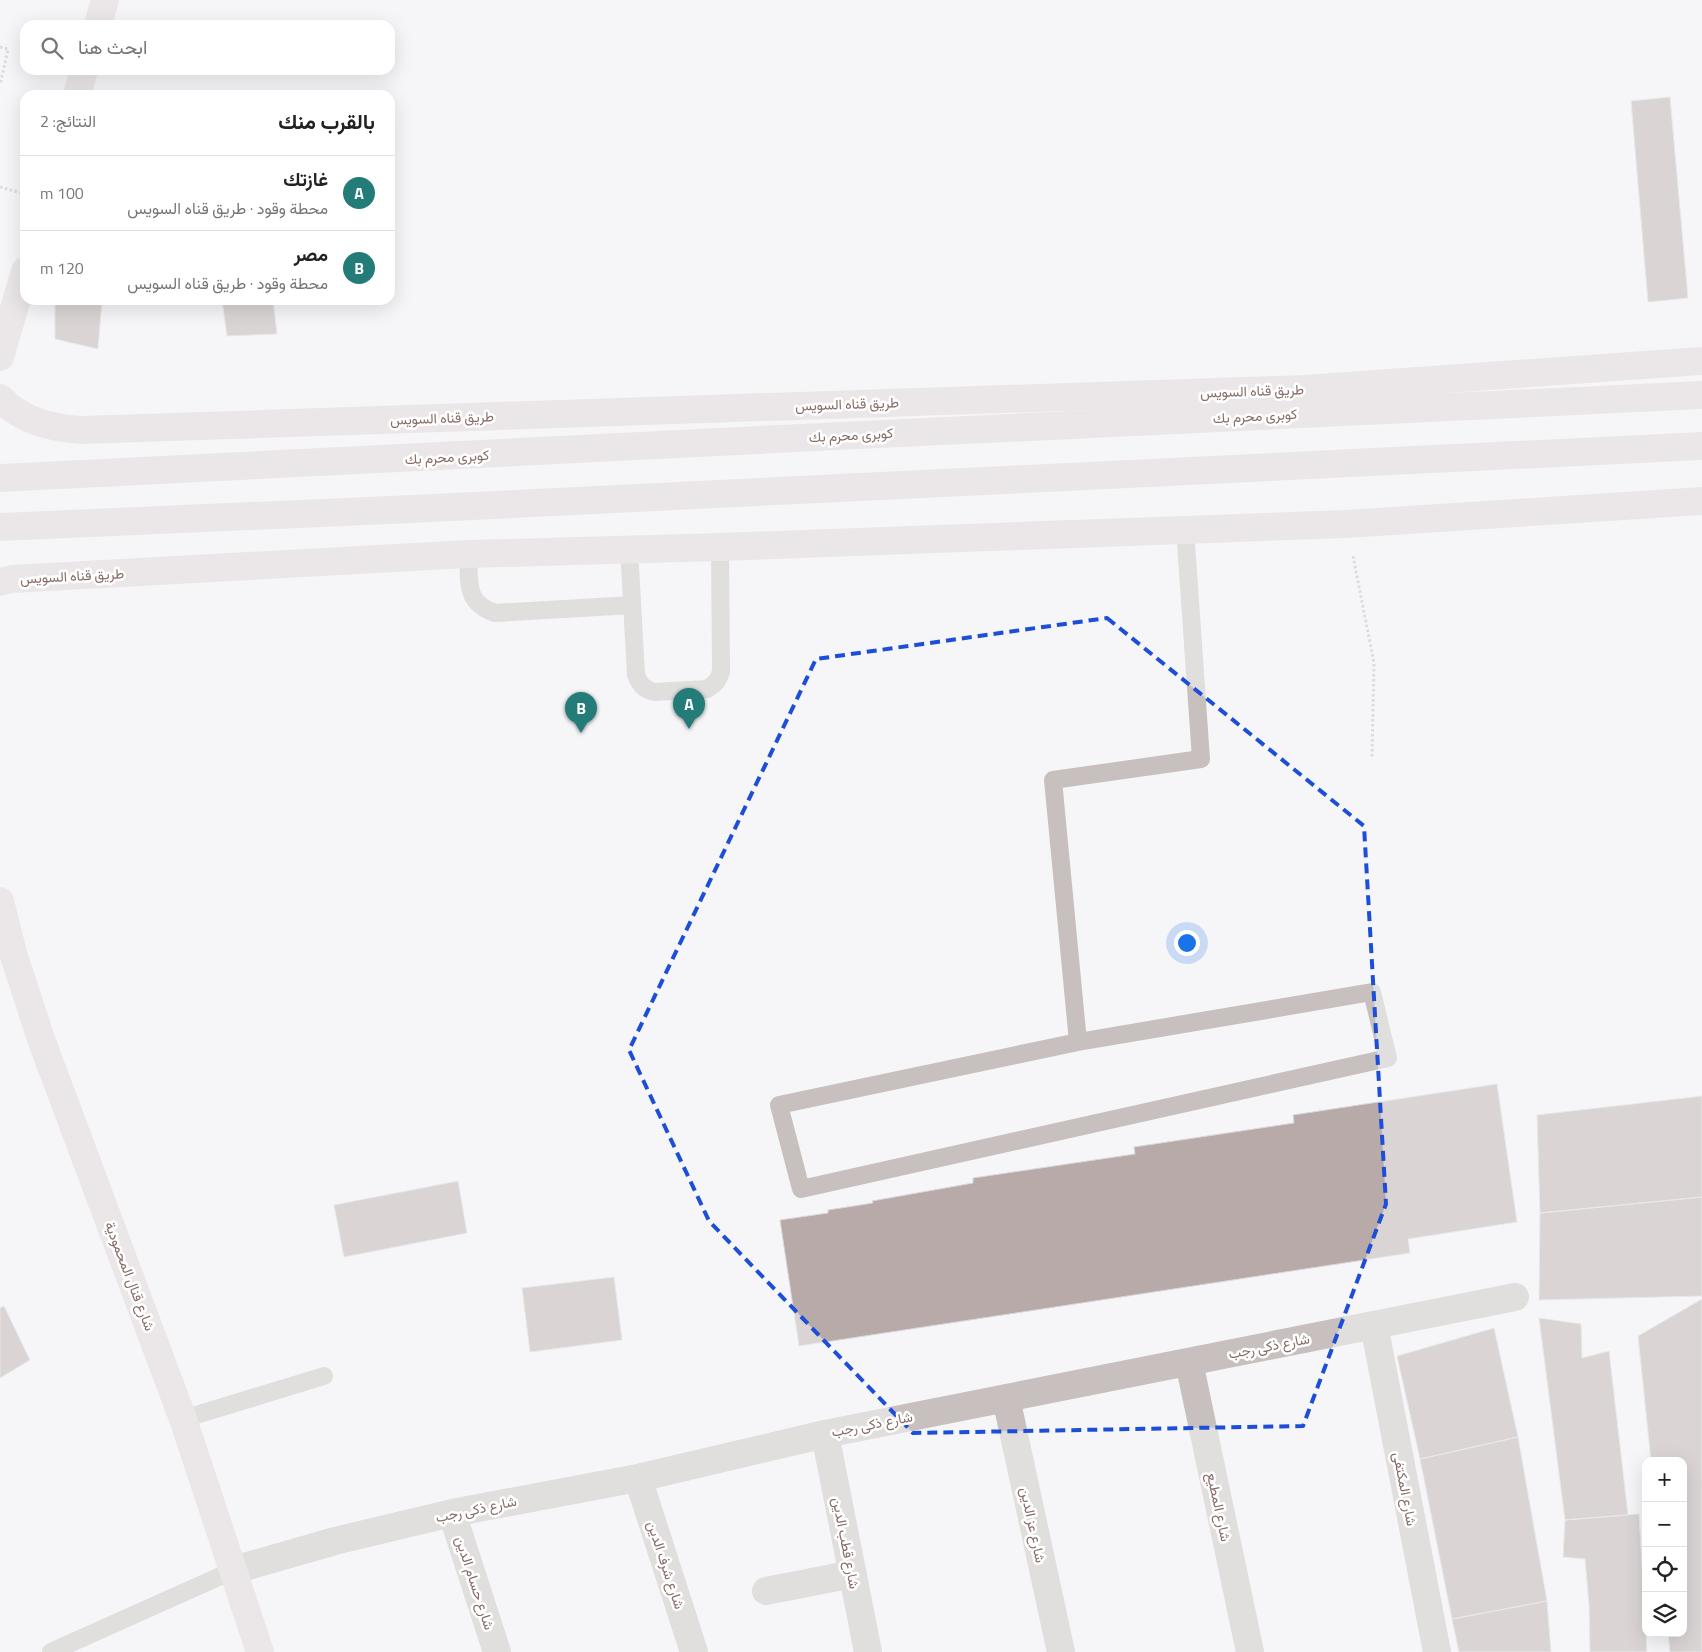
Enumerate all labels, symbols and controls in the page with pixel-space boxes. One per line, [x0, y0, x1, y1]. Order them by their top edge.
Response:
search box [20, 20, 395, 75]
text: ابحث هنا [78, 32, 147, 61]
icon: search [38, 34, 66, 62]
text: بالقرب منك [278, 105, 375, 137]
text: النتائج: 2 [40, 109, 96, 133]
text: غازتك [283, 164, 328, 193]
text: 100 m [40, 181, 84, 205]
text: A [354, 181, 364, 205]
text: محطة وقود · طريق قناه السويس [127, 196, 328, 220]
text: مصر [294, 239, 328, 268]
text: 120 m [40, 256, 84, 280]
text: B [354, 256, 364, 280]
text: محطة وقود · طريق قناه السويس [127, 271, 328, 295]
street label: طريق قناه السويس [1200, 378, 1304, 403]
street label: طريق قناه السويس [795, 391, 899, 416]
street label: كوبرى محرم بك [1212, 403, 1298, 428]
street label: طريق قناه السويس [390, 405, 494, 430]
street label: كوبرى محرم بك [808, 422, 894, 447]
street label: كوبرى محرم بك [404, 444, 490, 469]
street label: طريق قناه السويس [19, 562, 125, 589]
pin: A [673, 688, 705, 729]
pin: B [565, 692, 597, 733]
your location [1174, 930, 1200, 956]
street label: شارع قنال المحمودية [99, 1218, 161, 1334]
street label: شارع ذكى رجب [1227, 1327, 1311, 1365]
street label: شارع ذكى رجب [830, 1405, 914, 1443]
street label: شارع المكتفى [1387, 1450, 1423, 1528]
map controls [1642, 1457, 1687, 1637]
button: + [1642, 1457, 1687, 1502]
street label: شارع المطيع [1201, 1470, 1237, 1544]
street label: شارع عز الدين [1014, 1485, 1052, 1565]
street label: شارع ذكى رجب [433, 1490, 519, 1528]
street label: شارع قطب الدين [826, 1495, 866, 1591]
button: − [1642, 1502, 1687, 1547]
street label: شارع شرف الدين [641, 1518, 691, 1612]
street label: شارع حسام الدين [450, 1533, 500, 1633]
button: locate [1642, 1547, 1687, 1592]
button: layers [1642, 1592, 1687, 1637]

